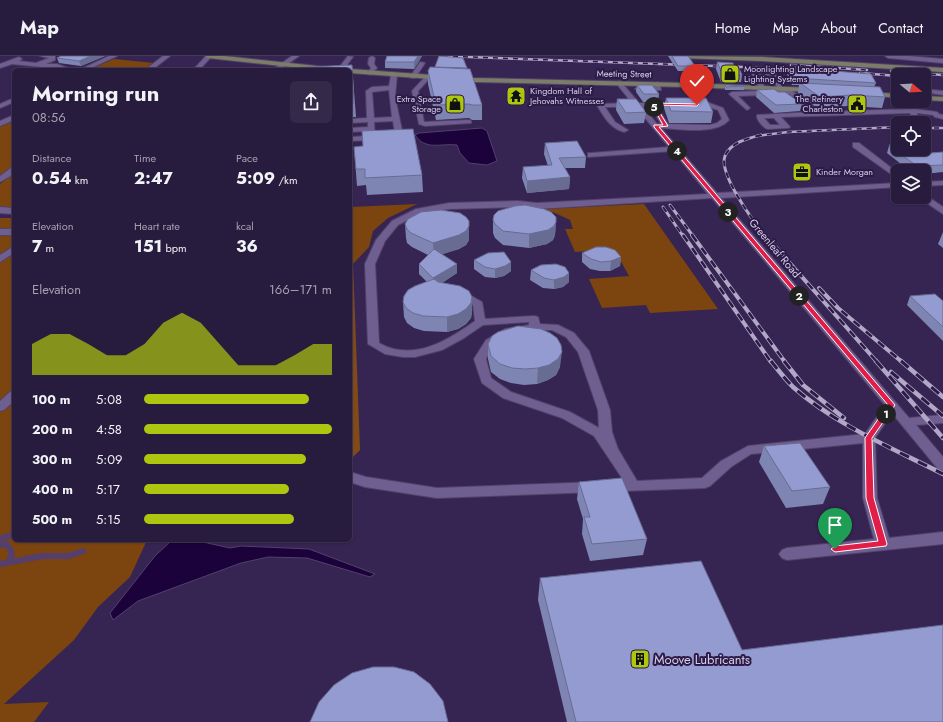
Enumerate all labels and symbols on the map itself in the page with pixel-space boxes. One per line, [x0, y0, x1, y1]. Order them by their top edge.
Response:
place label: Moonlighting Landscape Lighting Systems [744, 62, 838, 85]
shop icon: Moonlighting Landscape Lighting Systems [719, 63, 741, 85]
pin [680, 64, 714, 105]
street label: Meeting Street [596, 67, 653, 80]
north arrow [891, 68, 931, 108]
place label: Kingdom Hall of Jehovahs Witnesses [529, 84, 604, 107]
temple icon: Kingdom Hall of Jehovahs Witnesses [505, 85, 527, 107]
place label: Extra Space Storage [397, 92, 441, 115]
place label: The Refinery Charleston [795, 92, 843, 115]
shop icon: Extra Space Storage [444, 93, 466, 115]
public building icon: The Refinery Charleston [846, 93, 868, 115]
pin: 5 [644, 97, 664, 117]
pin: 4 [667, 141, 687, 161]
office icon: Kinder Morgan [791, 161, 813, 183]
place label: Kinder Morgan [816, 165, 873, 178]
pin: 3 [718, 202, 738, 222]
street label: Greenleaf Road [745, 215, 805, 281]
pin: 2 [789, 286, 809, 306]
pin: 1 [876, 404, 896, 424]
pin [818, 508, 852, 549]
building icon: Moove Lubricants [629, 648, 651, 670]
place label: Moove Lubricants [654, 650, 750, 669]

